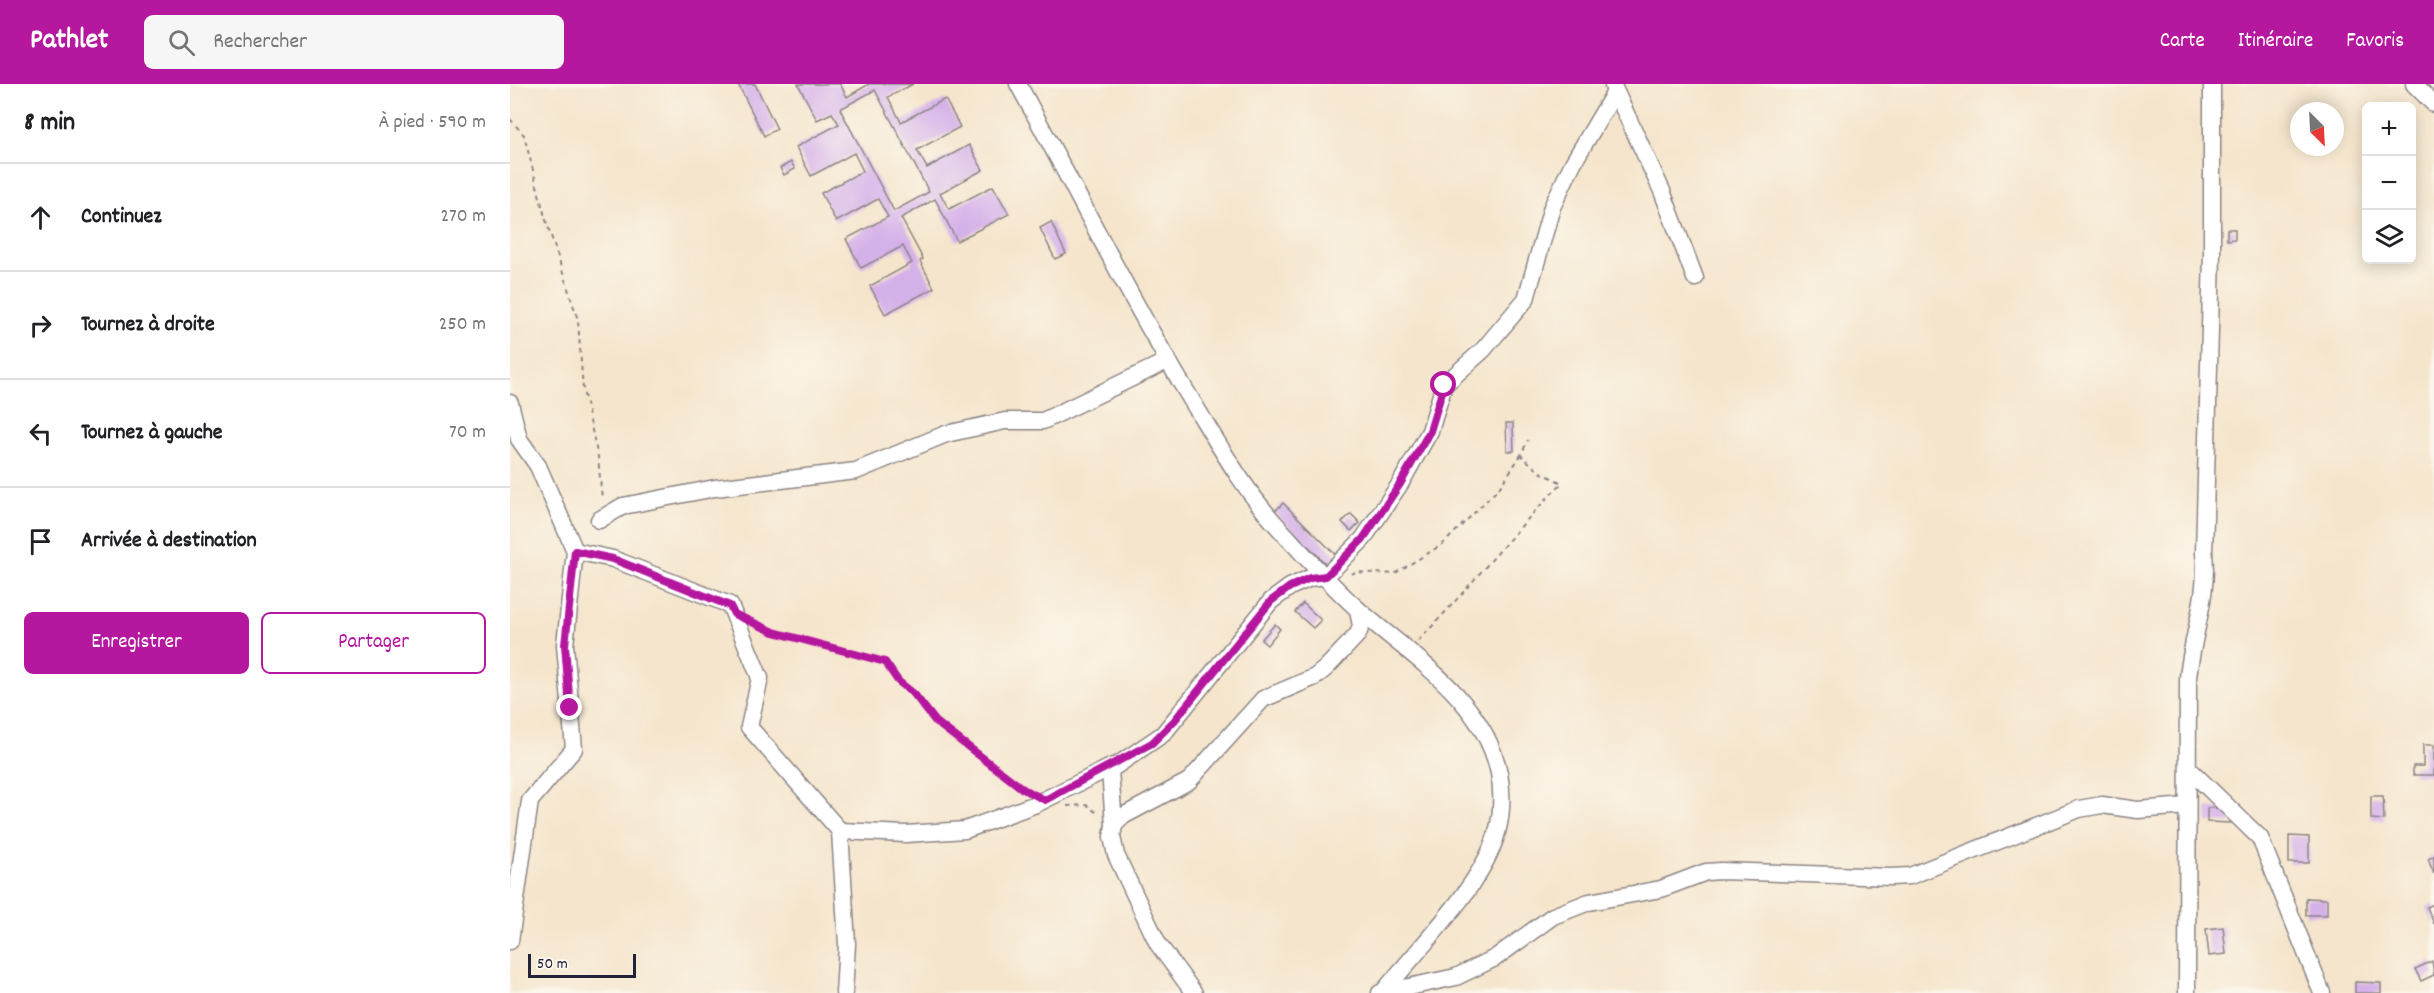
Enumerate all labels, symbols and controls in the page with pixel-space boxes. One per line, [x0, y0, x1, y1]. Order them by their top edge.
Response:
search box [144, 15, 564, 69]
text: Pathlet [30, 22, 108, 62]
icon: search [165, 26, 198, 59]
text: Rechercher [213, 27, 307, 58]
text: Carte [2160, 27, 2205, 57]
text: Itinéraire [2238, 27, 2313, 57]
text: Favoris [2346, 27, 2404, 57]
north arrow [2290, 102, 2344, 156]
map controls [2362, 102, 2416, 264]
button: + [2362, 102, 2416, 156]
text: 8 min [24, 105, 75, 142]
text: À pied · 590 m [379, 109, 486, 137]
button: − [2362, 156, 2416, 210]
icon: ahead [24, 201, 57, 234]
text: Continuez [81, 202, 162, 233]
text: 270 m [440, 203, 486, 231]
button: layers [2362, 210, 2416, 264]
icon: right [24, 309, 57, 342]
text: Tournez à droite [81, 310, 215, 341]
text: 250 m [439, 311, 486, 339]
route start [1430, 371, 1456, 397]
icon: left [24, 417, 57, 450]
text: Tournez à gauche [81, 418, 223, 449]
text: 70 m [449, 419, 486, 447]
icon: arrive [24, 525, 57, 558]
text: Arrivée à destination [81, 526, 257, 557]
button: Enregistrer [24, 612, 249, 674]
button: Partager [261, 612, 486, 674]
route end [556, 694, 582, 720]
scale bar [528, 951, 636, 978]
text: 50 m [537, 953, 568, 976]

